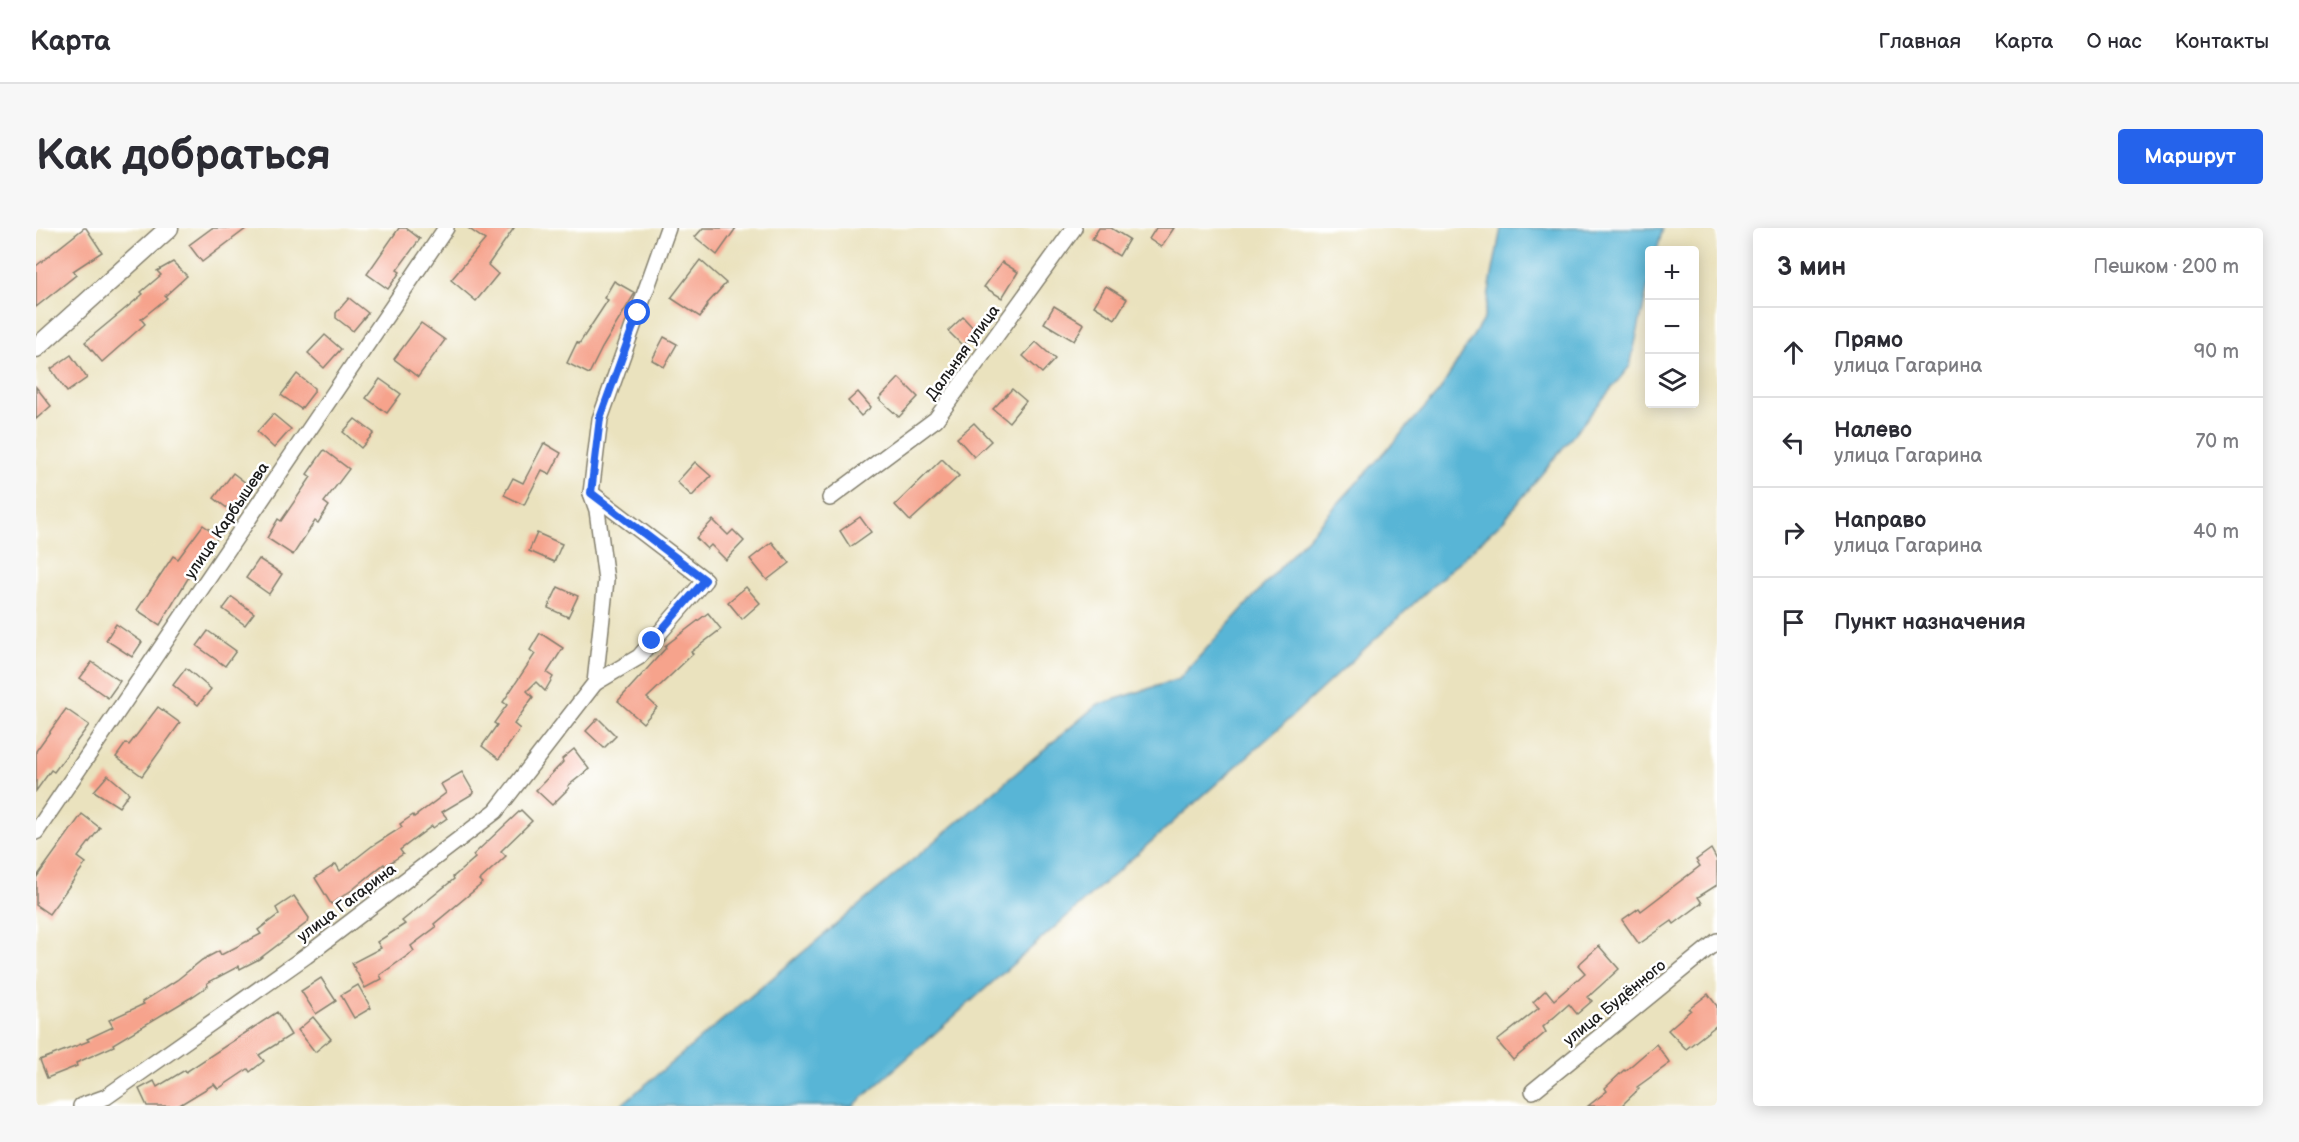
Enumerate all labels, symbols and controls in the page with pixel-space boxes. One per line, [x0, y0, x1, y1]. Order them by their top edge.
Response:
text: Карта [30, 25, 110, 58]
text: Главная [1878, 29, 1961, 54]
text: Карта [1994, 29, 2053, 54]
text: О нас [2086, 29, 2142, 54]
text: Контакты [2175, 29, 2269, 54]
button: Маршрут [2118, 129, 2263, 184]
text: Как добраться [36, 131, 331, 182]
map controls [1645, 246, 1699, 408]
button: + [1645, 246, 1699, 300]
text: 3 мин [1777, 252, 1846, 283]
text: Пешком · 200 m [2093, 255, 2239, 279]
route start [624, 299, 650, 325]
button: − [1645, 300, 1699, 354]
street label: Дальняя улица [922, 301, 1004, 404]
text: Прямо [1834, 327, 1903, 354]
icon: ahead [1777, 336, 1810, 369]
text: 90 m [2194, 340, 2239, 364]
button: layers [1645, 354, 1699, 408]
text: улица Гагарина [1834, 354, 1982, 378]
text: Налево [1834, 417, 1912, 444]
icon: left [1777, 426, 1810, 459]
text: 70 m [2195, 430, 2239, 454]
text: улица Гагарина [1834, 444, 1982, 468]
street label: улица Карбышева [181, 458, 274, 583]
text: Направо [1834, 507, 1926, 534]
icon: right [1777, 516, 1810, 549]
text: 40 m [2193, 520, 2239, 544]
text: улица Гагарина [1834, 534, 1982, 558]
icon: arrive [1777, 606, 1810, 639]
text: Пункт назначения [1834, 609, 2026, 636]
route end [638, 627, 664, 653]
street label: улица Гагарина [294, 860, 400, 946]
street label: улица Будённого [1560, 956, 1670, 1050]

